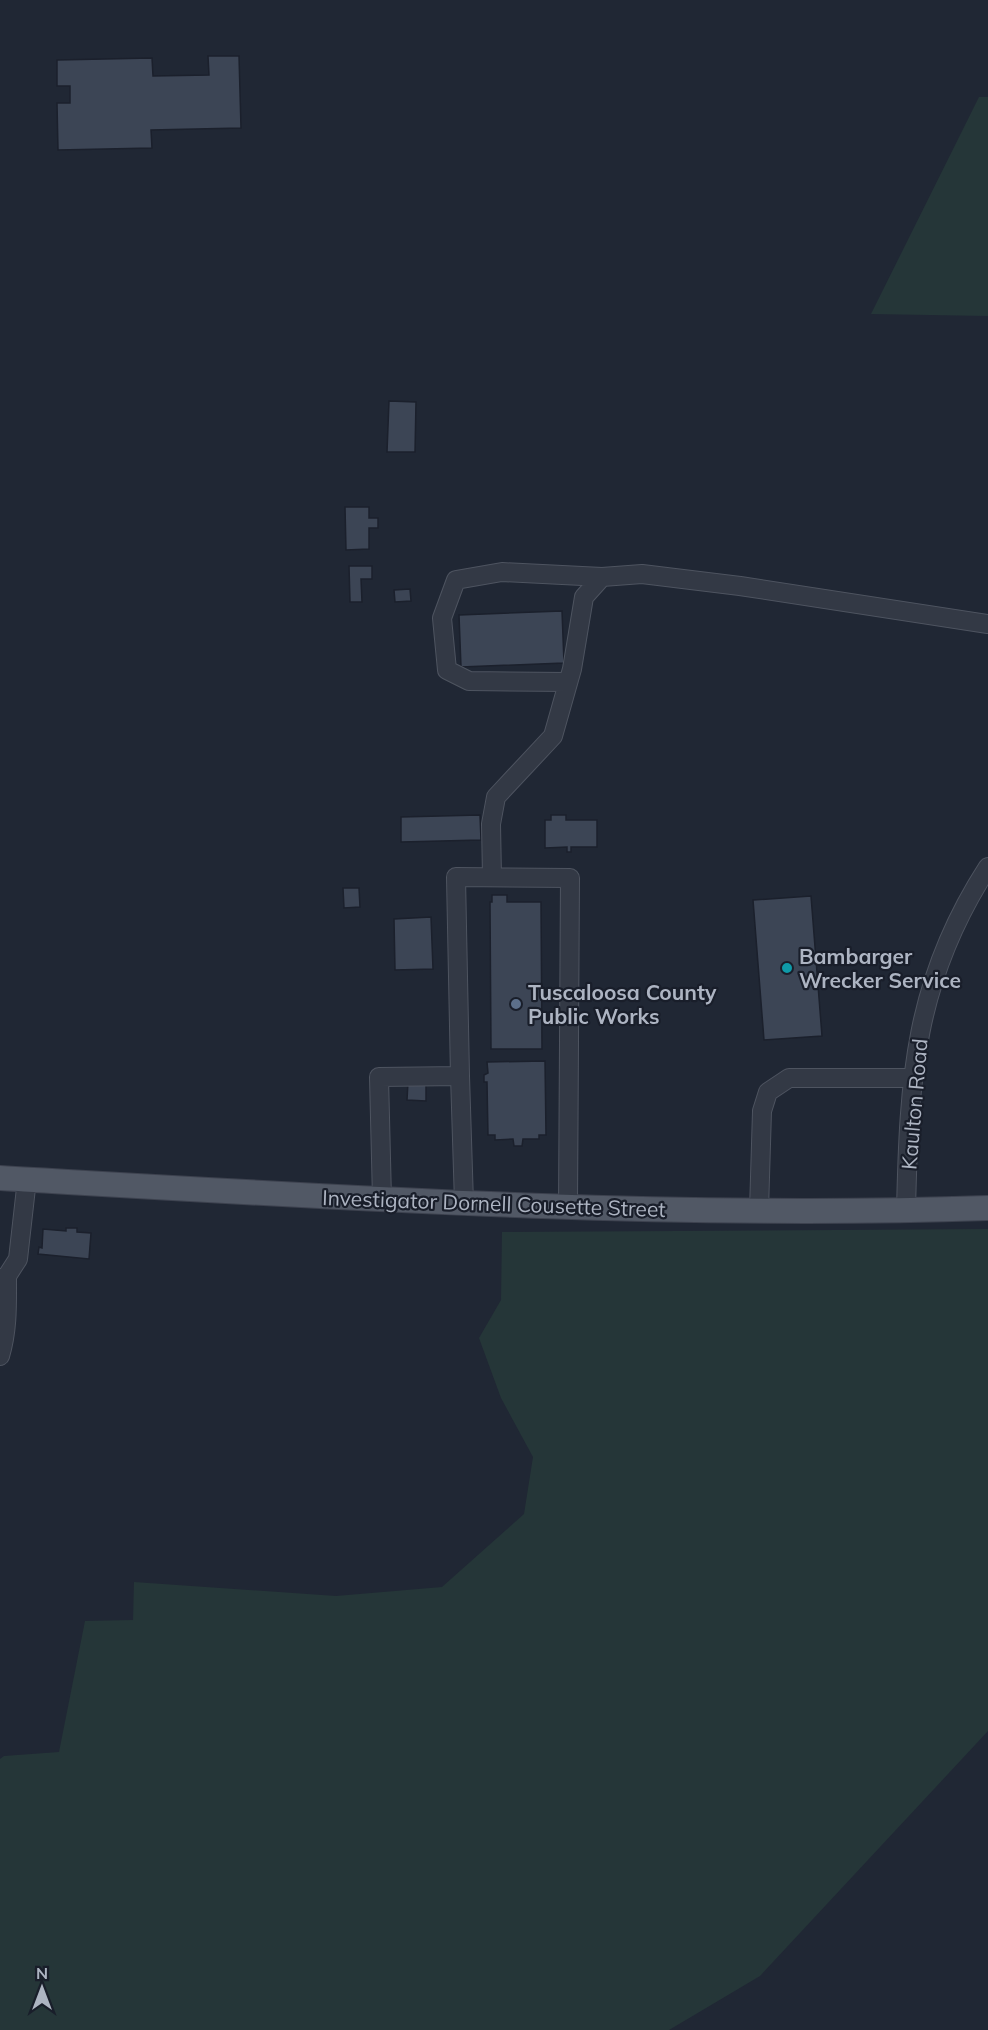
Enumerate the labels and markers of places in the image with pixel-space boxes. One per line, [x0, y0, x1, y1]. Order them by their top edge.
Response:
place label: Bambarger Wrecker Service [799, 943, 961, 993]
marker: Bambarger Wrecker Service [780, 961, 794, 975]
place label: Tuscaloosa County Public Works [528, 979, 717, 1029]
marker: Tuscaloosa County Public Works [509, 997, 523, 1011]

